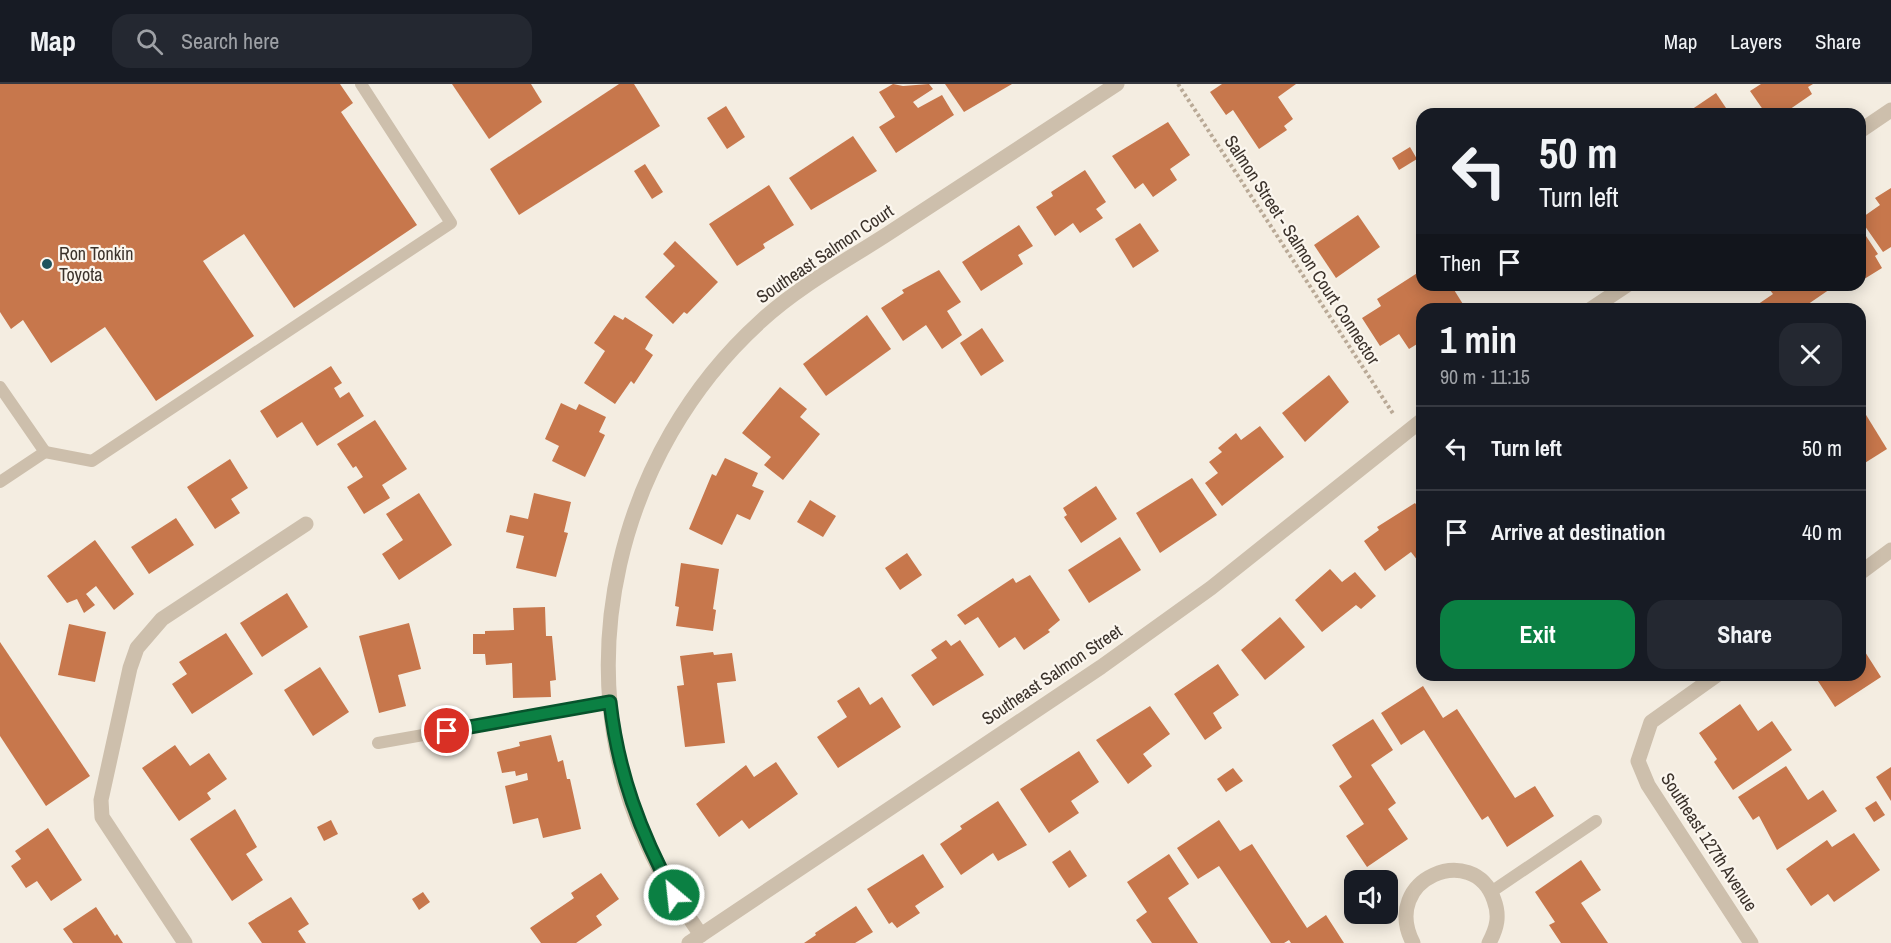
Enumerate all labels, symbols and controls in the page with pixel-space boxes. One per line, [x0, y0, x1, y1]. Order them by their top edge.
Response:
search box [112, 14, 532, 68]
text: Map [30, 22, 76, 60]
icon: search [133, 25, 166, 58]
text: Search here [181, 26, 279, 56]
text: Map [1664, 27, 1697, 56]
text: Layers [1730, 27, 1782, 56]
text: Share [1815, 27, 1861, 56]
text: 50 m [1539, 125, 1618, 181]
street label: Salmon Street - Salmon Court Connector [1219, 130, 1386, 369]
icon: left [1440, 132, 1518, 210]
text: Turn left [1539, 179, 1618, 215]
street label: Southeast Salmon Court [751, 198, 898, 309]
place label: Ron Tonkin Toyota [59, 241, 133, 287]
icon: arrive [1493, 246, 1526, 279]
text: Then [1440, 248, 1481, 278]
marker: Ron Tonkin Toyota [40, 257, 54, 271]
text: 1 min [1440, 316, 1517, 364]
button: close [1779, 323, 1842, 386]
text: 90 m · 11:15 [1440, 363, 1530, 390]
icon: left [1440, 432, 1473, 465]
text: Turn left [1491, 433, 1562, 463]
text: 50 m [1802, 433, 1842, 463]
icon: arrive [1440, 516, 1473, 549]
text: Arrive at destination [1491, 517, 1665, 547]
text: 40 m [1802, 517, 1842, 547]
button: Exit [1440, 600, 1635, 669]
button: Share [1647, 600, 1842, 669]
street label: Southeast Salmon Street [977, 618, 1127, 731]
pin [421, 705, 472, 756]
icon: arrive [430, 714, 463, 747]
street label: Southeast 127th Avenue [1655, 768, 1764, 916]
position arrow [642, 863, 706, 927]
map controls [1344, 870, 1398, 924]
button: sound [1344, 870, 1398, 924]

